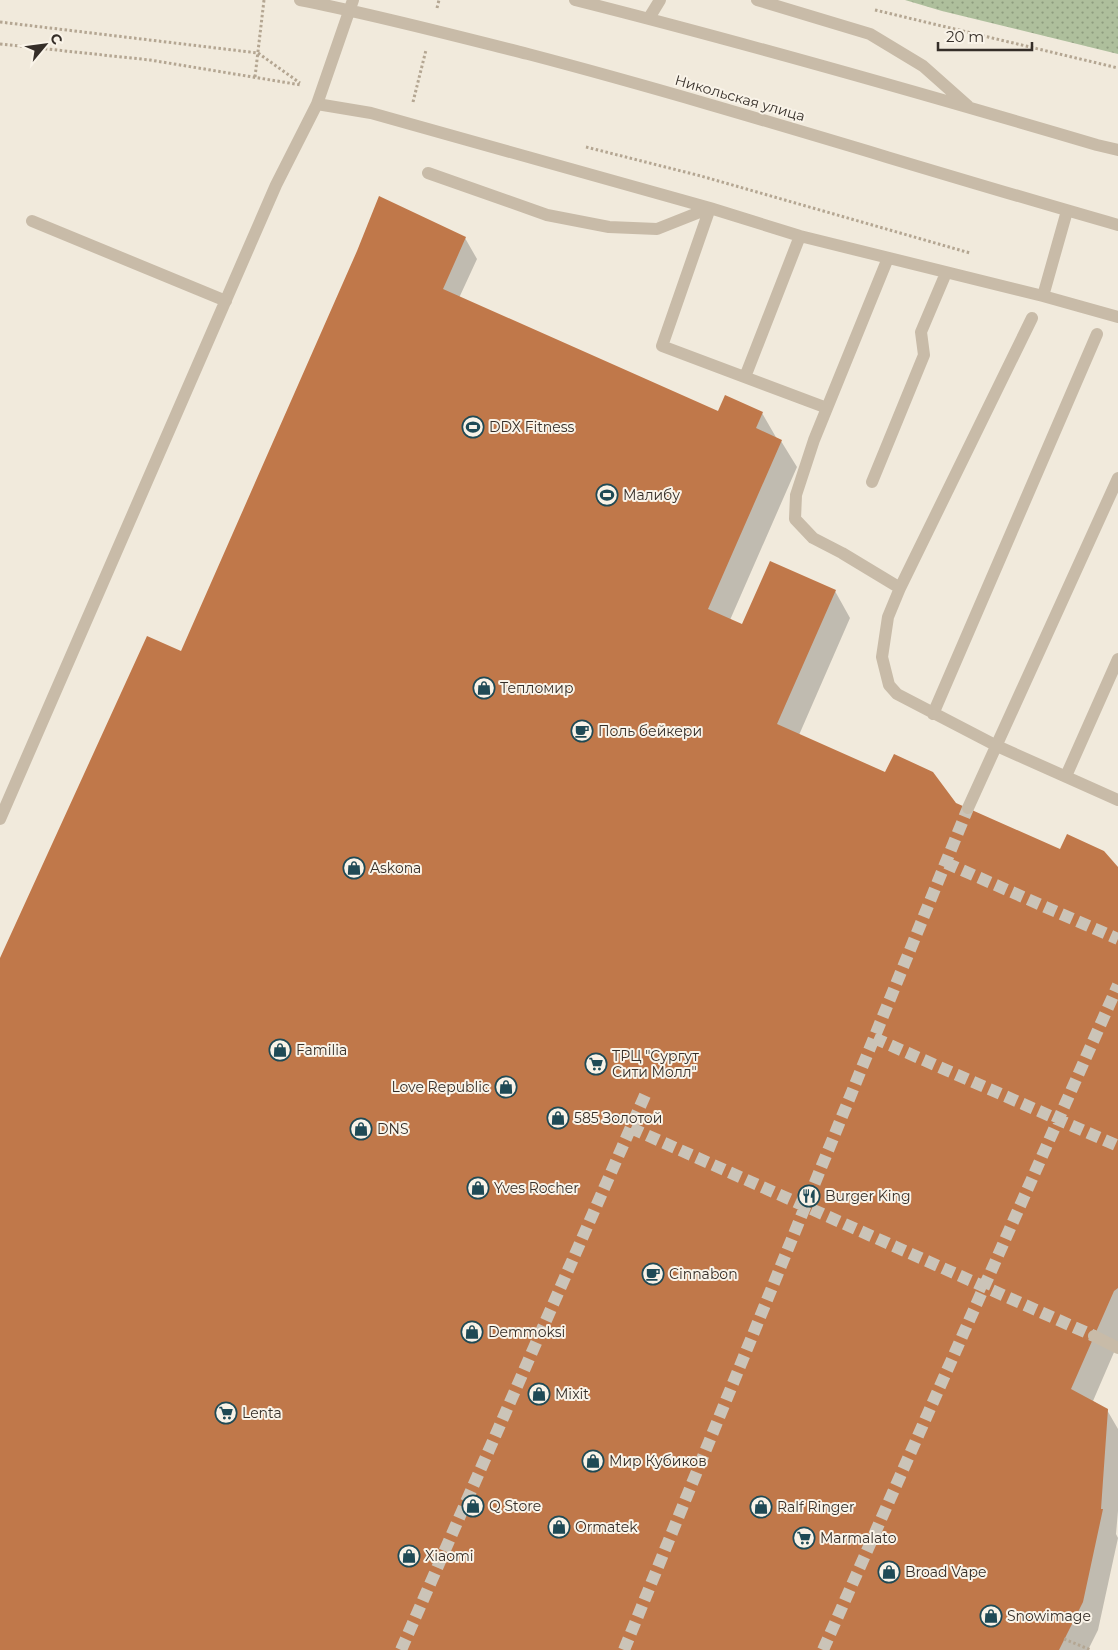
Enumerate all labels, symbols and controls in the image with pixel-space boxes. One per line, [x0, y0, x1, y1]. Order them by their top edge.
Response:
north arrow [20, 20, 70, 70]
scale bar [938, 20, 1032, 52]
text: 20 m [946, 27, 984, 46]
text: С [46, 30, 67, 48]
street label: Никольская улица [673, 71, 807, 125]
sports icon: DDX Fitness [461, 415, 485, 439]
place label: DDX Fitness [489, 418, 575, 436]
sports icon: Малибу [595, 483, 619, 507]
place label: Малибу [623, 486, 680, 504]
shop icon: Тепломир [472, 676, 496, 700]
place label: Тепломир [500, 679, 574, 697]
cafe icon: Поль бейкери [570, 719, 594, 743]
place label: Поль бейкери [598, 722, 702, 740]
shop icon: Askona [342, 856, 366, 880]
place label: Askona [370, 859, 421, 877]
shop icon: Familia [268, 1038, 292, 1062]
place label: Familia [296, 1041, 347, 1059]
place label: ТРЦ "Сургут Сити Молл" [612, 1047, 699, 1081]
supermarket icon: ТРЦ "Сургут Сити Молл" [584, 1052, 608, 1076]
shop icon: Love Republic [494, 1075, 518, 1099]
place label: Love Republic [391, 1078, 490, 1096]
shop icon: 585 Золотой [546, 1106, 570, 1130]
place label: 585 Золотой [574, 1109, 662, 1127]
shop icon: DNS [349, 1117, 373, 1141]
place label: DNS [377, 1120, 409, 1138]
shop icon: Yves Rocher [466, 1176, 490, 1200]
place label: Yves Rocher [494, 1179, 579, 1197]
restaurant icon: Burger King [797, 1184, 821, 1208]
place label: Burger King [825, 1187, 911, 1205]
cafe icon: Cinnabon [641, 1262, 665, 1286]
place label: Cinnabon [669, 1265, 738, 1283]
shop icon: Demmoksi [460, 1320, 484, 1344]
place label: Demmoksi [488, 1323, 565, 1341]
shop icon: Mixit [527, 1382, 551, 1406]
place label: Mixit [555, 1385, 589, 1403]
supermarket icon: Lenta [214, 1401, 238, 1425]
place label: Lenta [242, 1404, 282, 1422]
shop icon: Мир Кубиков [581, 1449, 605, 1473]
place label: Мир Кубиков [609, 1452, 707, 1470]
shop icon: Q Store [461, 1494, 485, 1518]
shop icon: Ralf Ringer [749, 1495, 773, 1519]
place label: Q Store [489, 1497, 541, 1515]
place label: Ralf Ringer [777, 1498, 855, 1516]
shop icon: Ormatek [547, 1515, 571, 1539]
place label: Ormatek [575, 1518, 638, 1536]
supermarket icon: Marmalato [792, 1526, 816, 1550]
place label: Marmalato [820, 1529, 897, 1547]
shop icon: Xiaomi [397, 1544, 421, 1568]
place label: Xiaomi [425, 1547, 474, 1565]
shop icon: Broad Vape [877, 1560, 901, 1584]
place label: Broad Vape [905, 1563, 986, 1581]
shop icon: Snowimage [979, 1604, 1003, 1628]
place label: Snowimage [1007, 1607, 1091, 1625]

